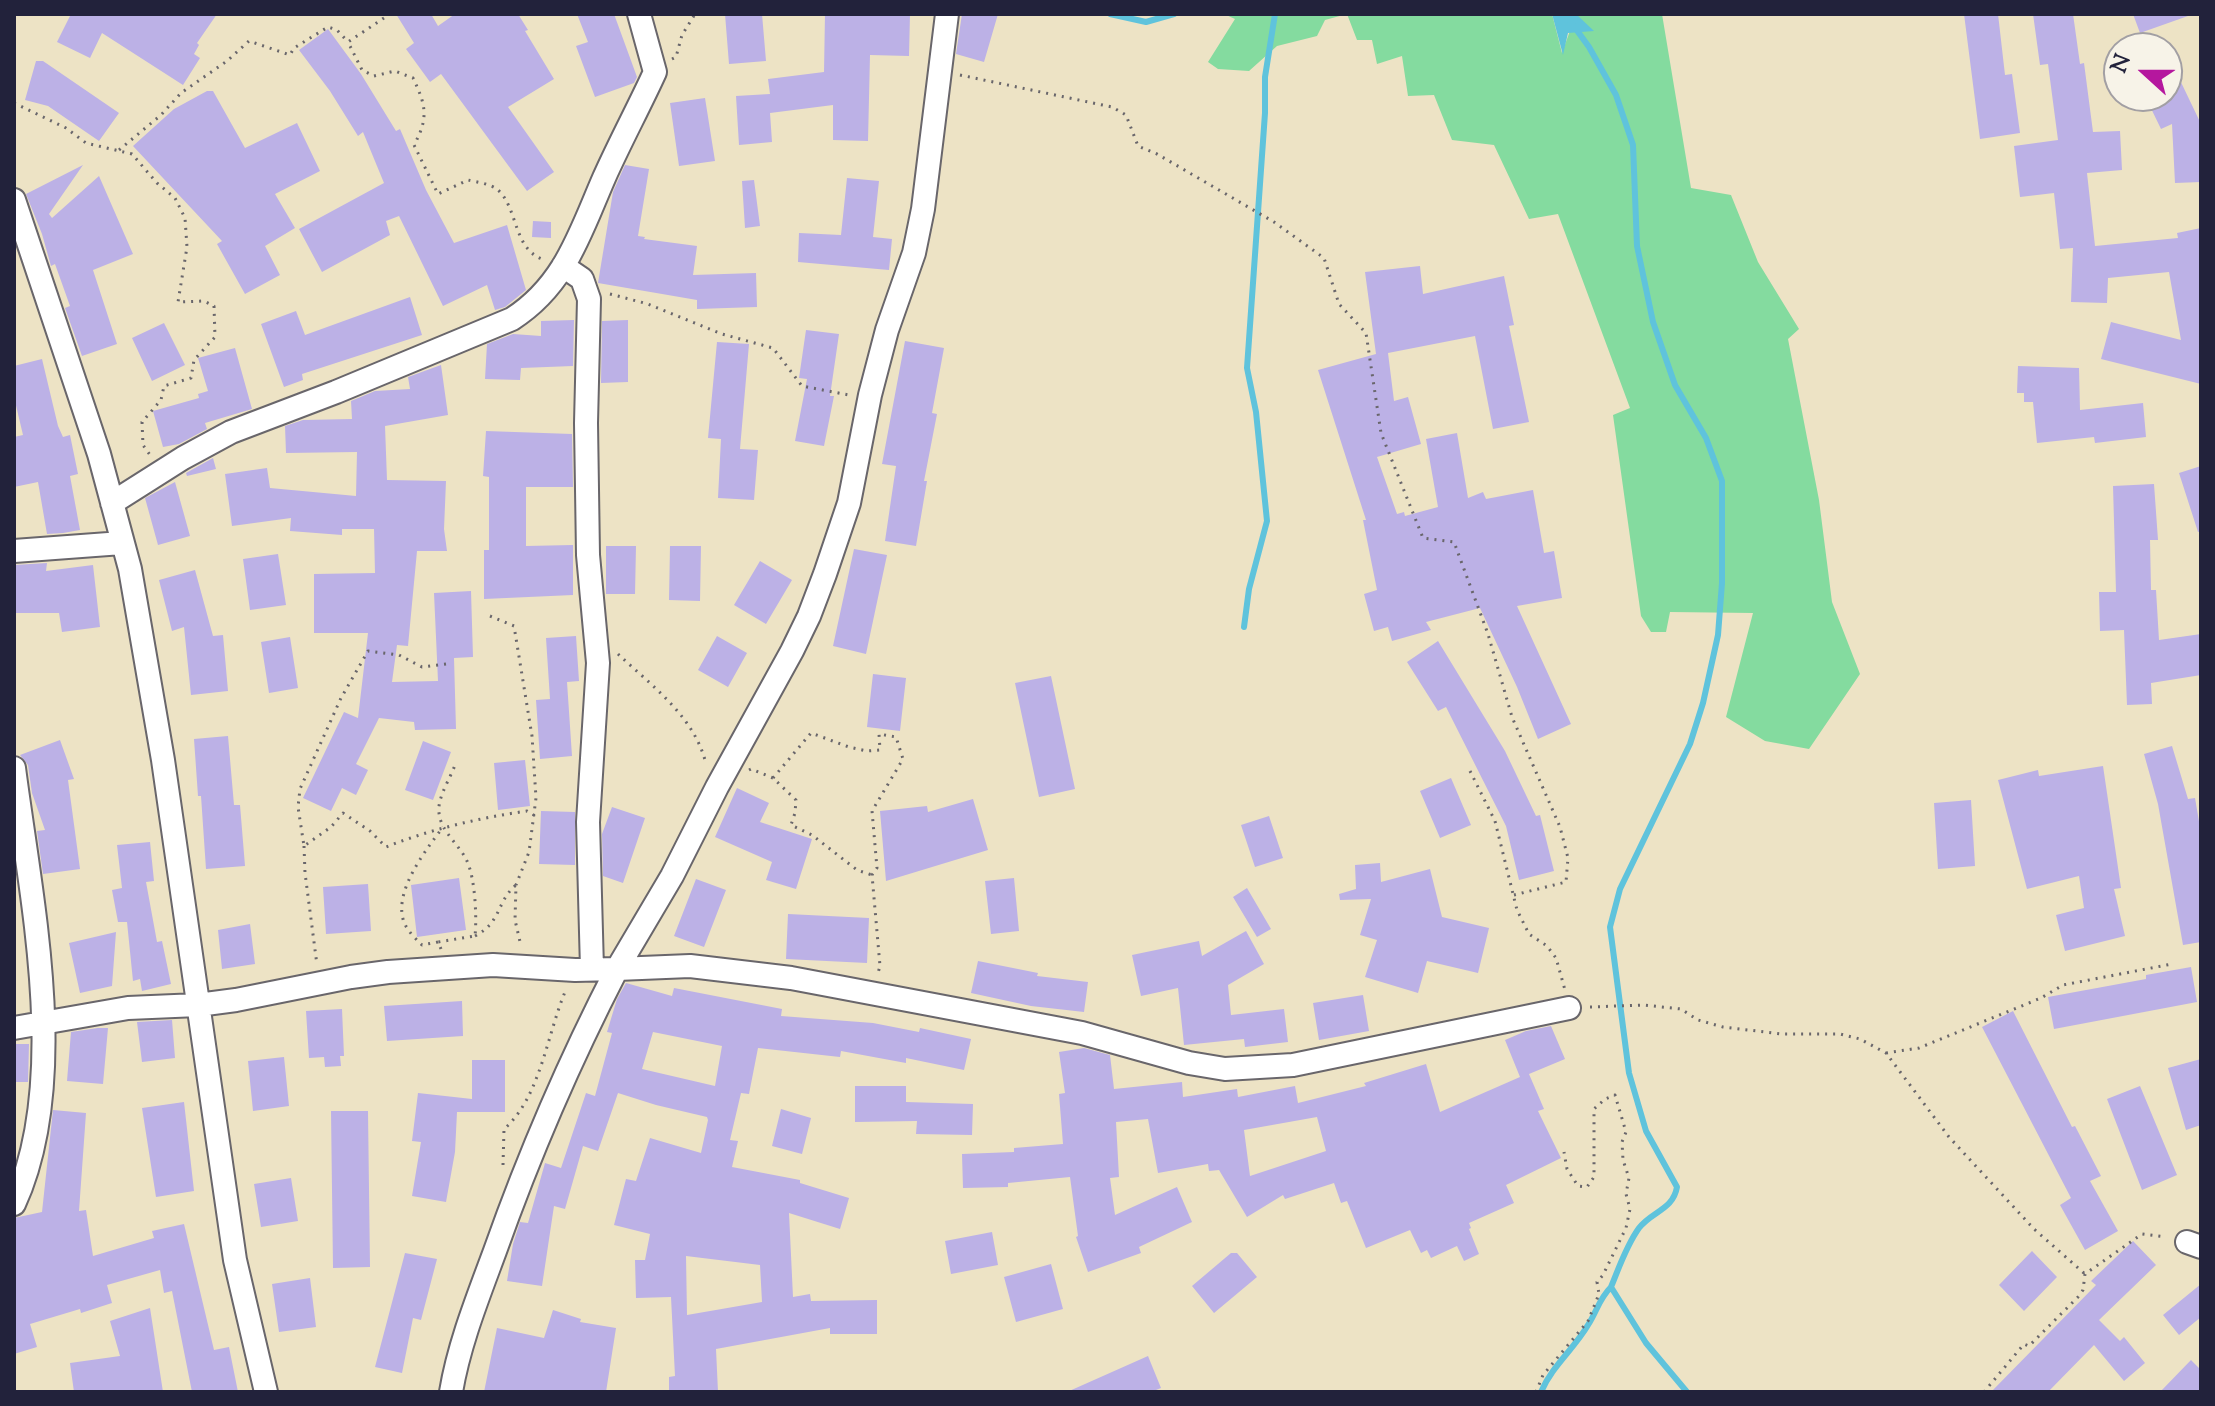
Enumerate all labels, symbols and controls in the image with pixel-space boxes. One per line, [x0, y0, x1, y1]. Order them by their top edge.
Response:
north arrow [2103, 32, 2183, 112]
text: N [2104, 50, 2141, 78]

